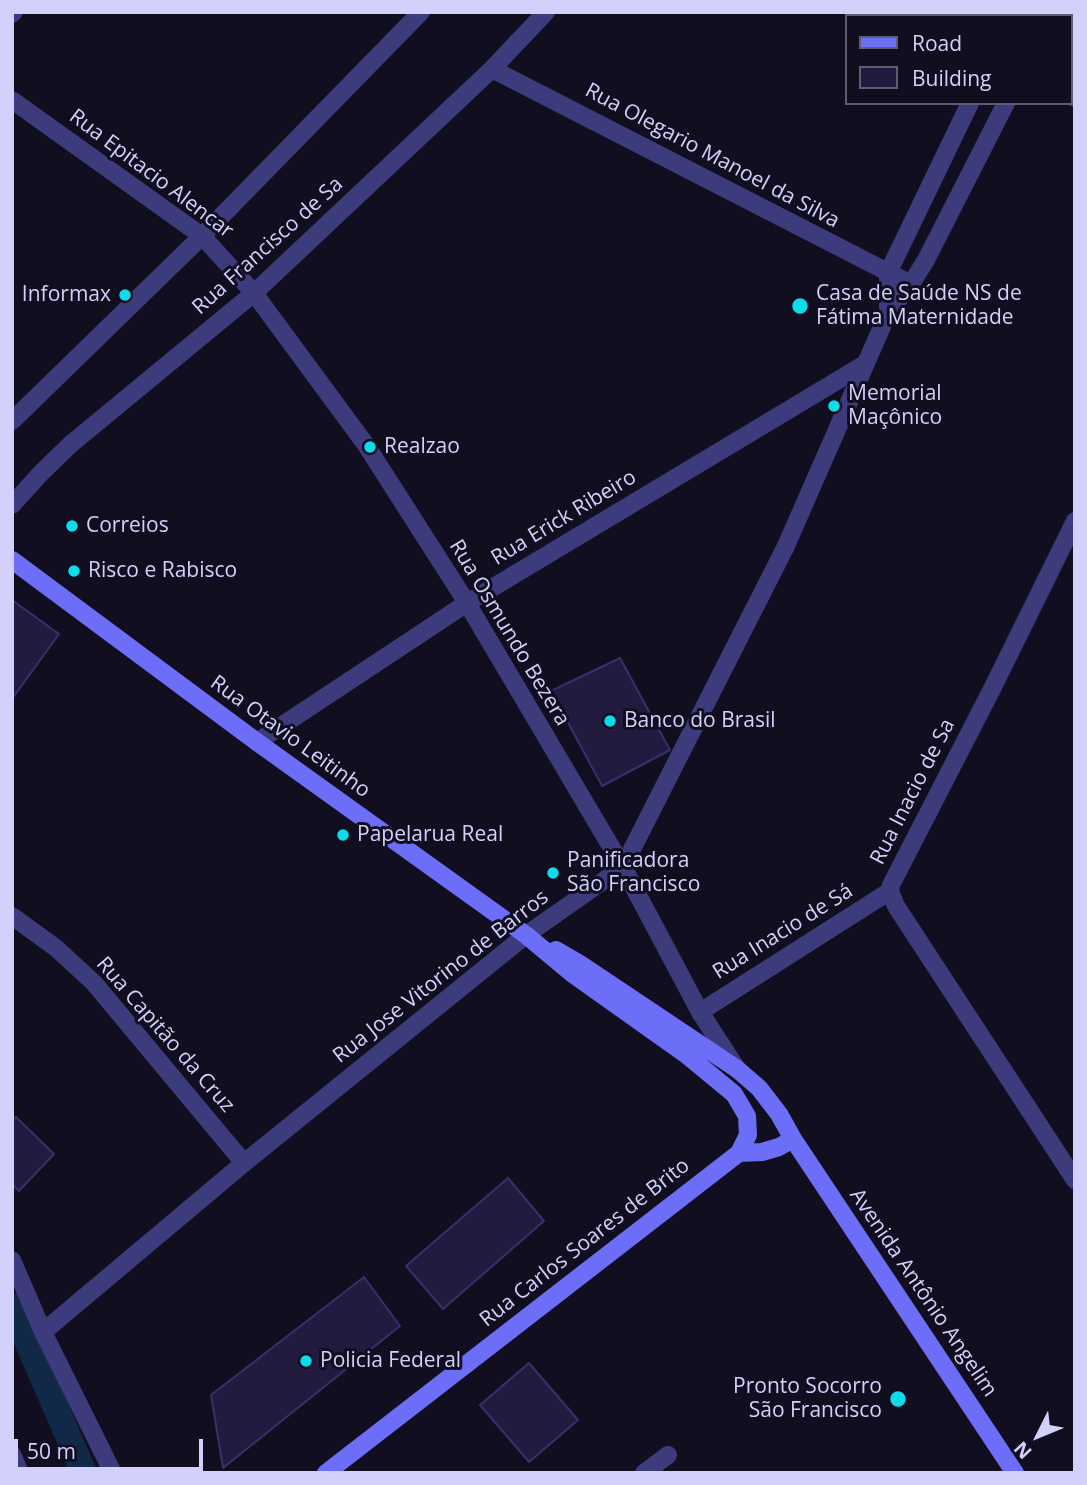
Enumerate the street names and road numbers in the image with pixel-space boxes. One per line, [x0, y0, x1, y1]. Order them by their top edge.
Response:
street label: Rua Olegario Manoel da Silva [581, 78, 843, 234]
street label: Rua Epitacio Alencar [64, 104, 238, 244]
street label: Rua Francisco de Sa [188, 172, 348, 320]
street label: Rua Erick Ribeiro [487, 465, 641, 571]
street label: Rua Osmundo Bezera [443, 535, 575, 731]
street label: Rua Otavio Leitinho [205, 671, 375, 803]
street label: Rua Inacio de Sa [865, 715, 961, 869]
street label: Rua Inacio de Sá [708, 879, 858, 985]
street label: Rua Jose Vitorino de Barros [328, 885, 554, 1069]
street label: Rua Capitão da Cruz [91, 952, 239, 1118]
street label: Rua Carlos Soares de Brito [475, 1153, 695, 1333]
street label: Avenida Antônio Angelim [844, 1184, 1002, 1402]

